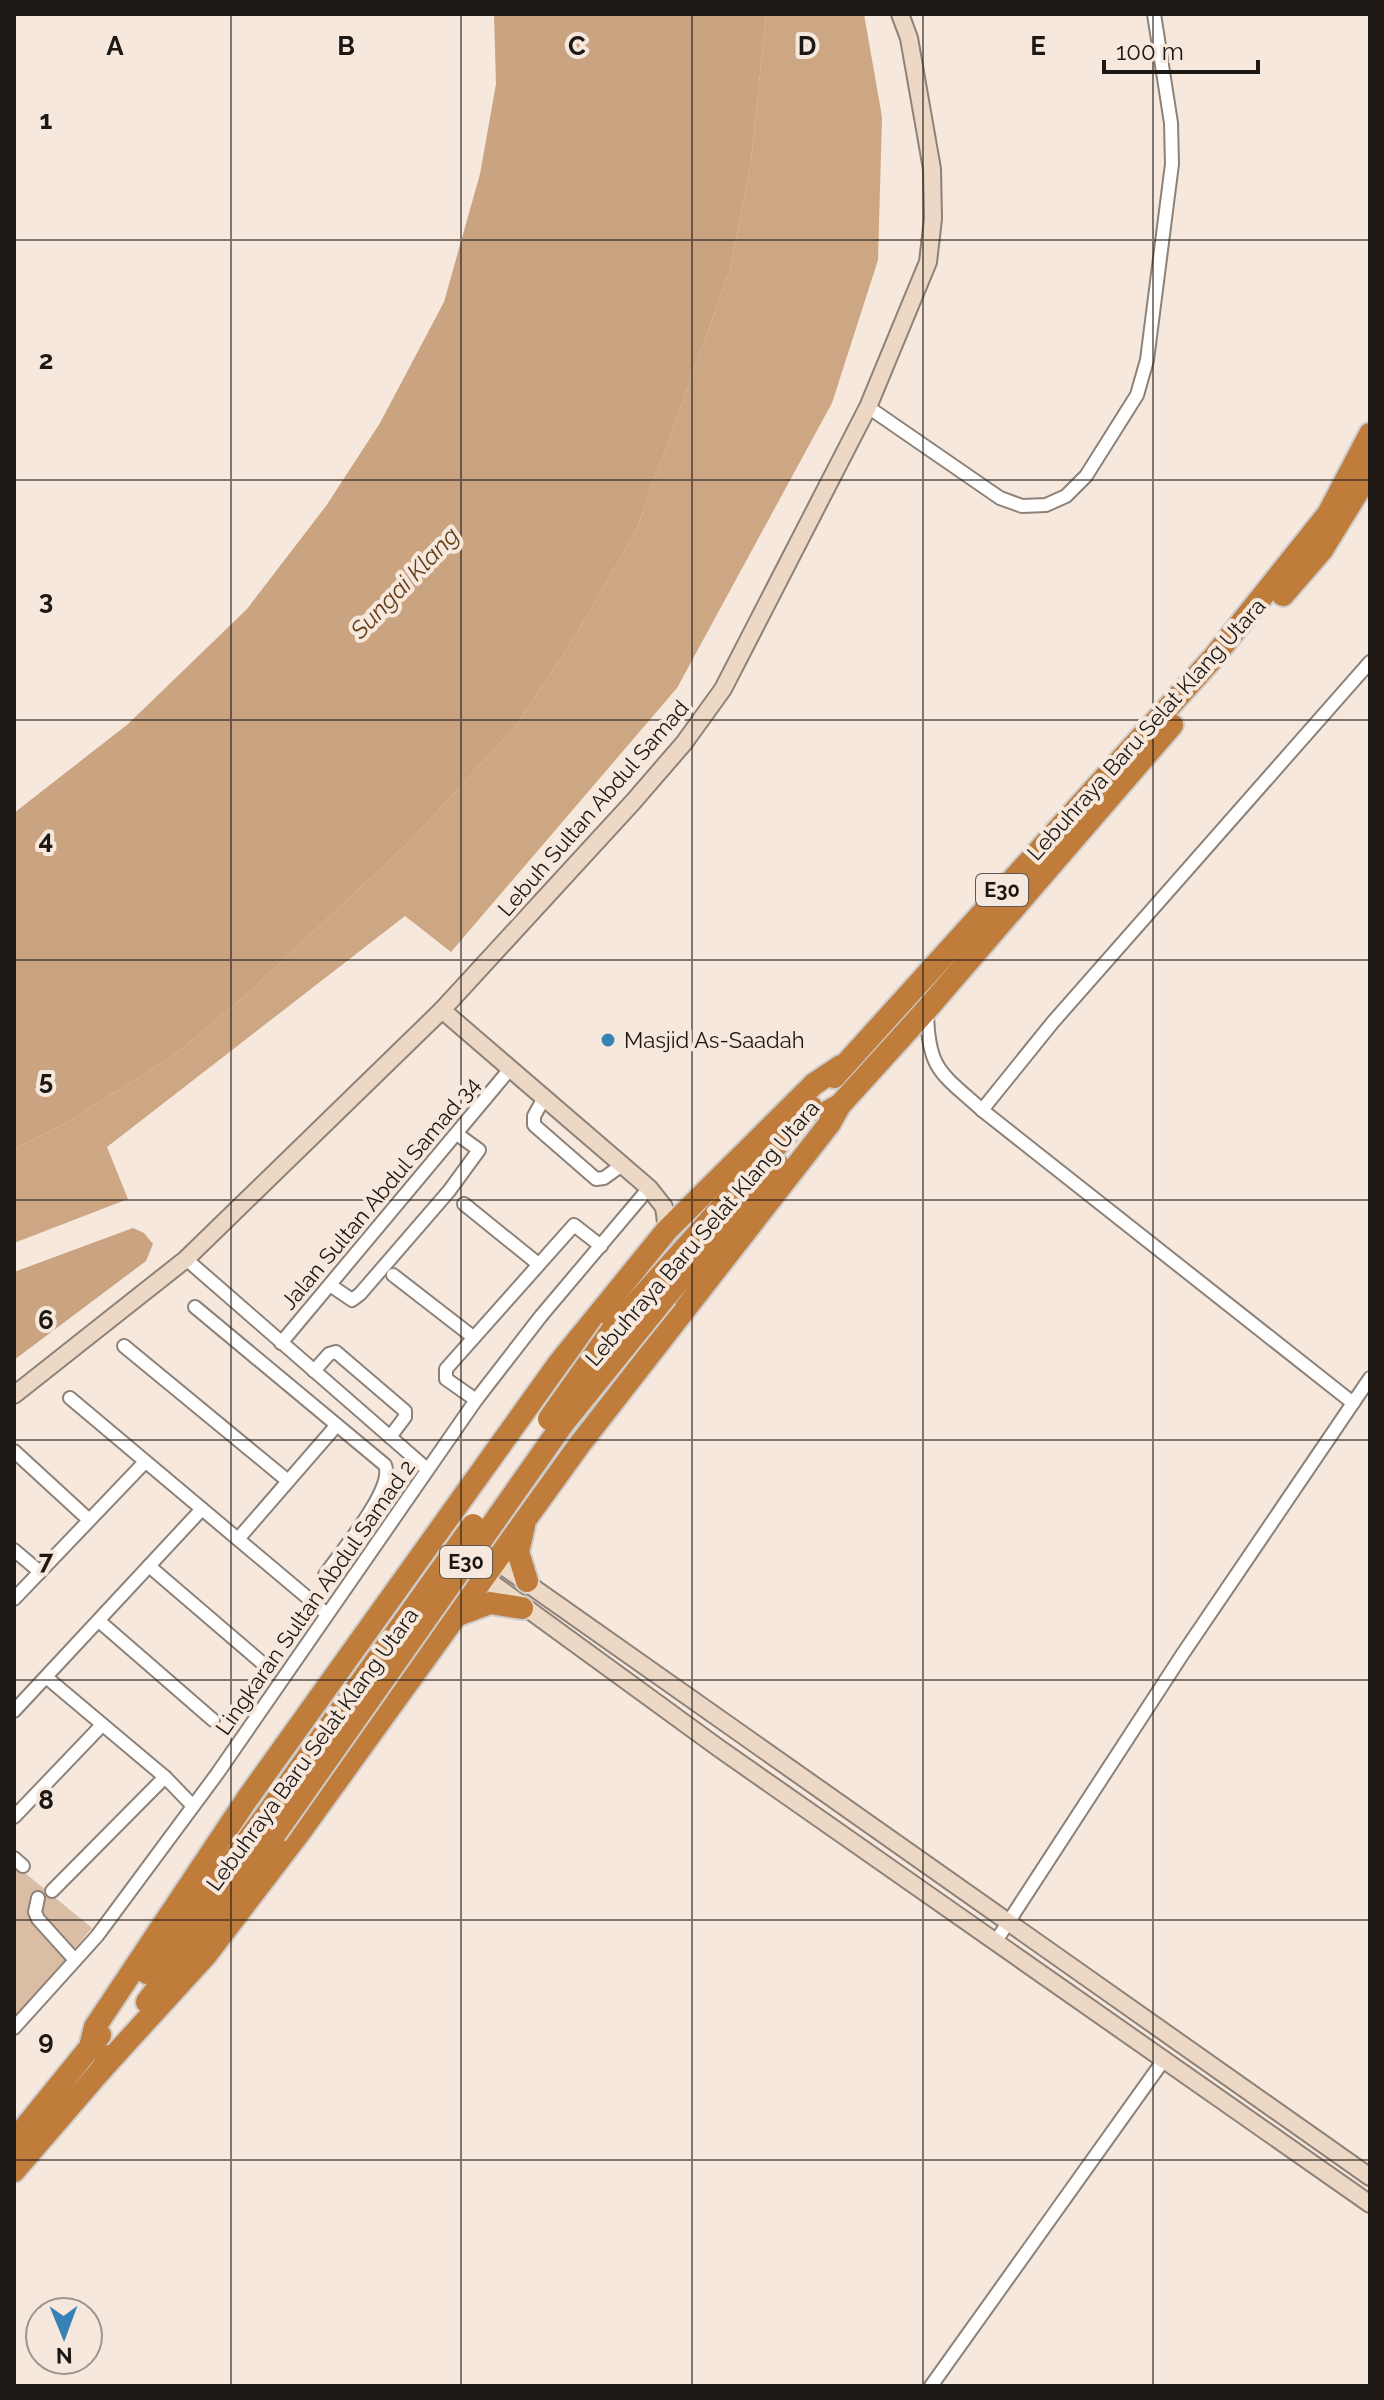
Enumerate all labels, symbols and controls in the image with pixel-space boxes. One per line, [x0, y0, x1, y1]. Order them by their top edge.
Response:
scale bar [1104, 24, 1258, 74]
text: A [106, 31, 124, 61]
text: B [337, 31, 355, 61]
text: C [568, 31, 586, 61]
text: D [798, 31, 816, 61]
text: E [1030, 31, 1046, 61]
text: 100 m [1116, 37, 1184, 66]
text: 1 [40, 105, 53, 135]
text: 2 [39, 345, 53, 375]
water label: Sungai Klang [344, 521, 465, 645]
text: 3 [39, 585, 53, 615]
street label: Lebuhraya Baru Selat Klang Utara [1021, 593, 1271, 865]
street label: Lebuh Sultan Abdul Samad [492, 695, 694, 921]
text: 4 [39, 825, 53, 855]
road number: E30 [976, 874, 1028, 906]
place label: Masjid As-Saadah [624, 1027, 805, 1053]
marker: Masjid As-Saadah [599, 1031, 617, 1049]
text: 5 [39, 1065, 53, 1095]
street label: Jalan Sultan Abdul Samad 34 [275, 1072, 485, 1314]
street label: Lebuhraya Baru Selat Klang Utara [580, 1095, 824, 1371]
text: 6 [38, 1305, 54, 1335]
street label: Lingkaran Sultan Abdul Samad 2 [210, 1454, 420, 1740]
text: 7 [39, 1545, 54, 1575]
road number: E30 [440, 1546, 492, 1578]
street label: Lebuhraya Baru Selat Klang Utara [201, 1602, 423, 1896]
text: 8 [38, 1785, 54, 1815]
text: 9 [38, 2025, 54, 2055]
north arrow [24, 2296, 104, 2376]
text: N [56, 2343, 73, 2369]

